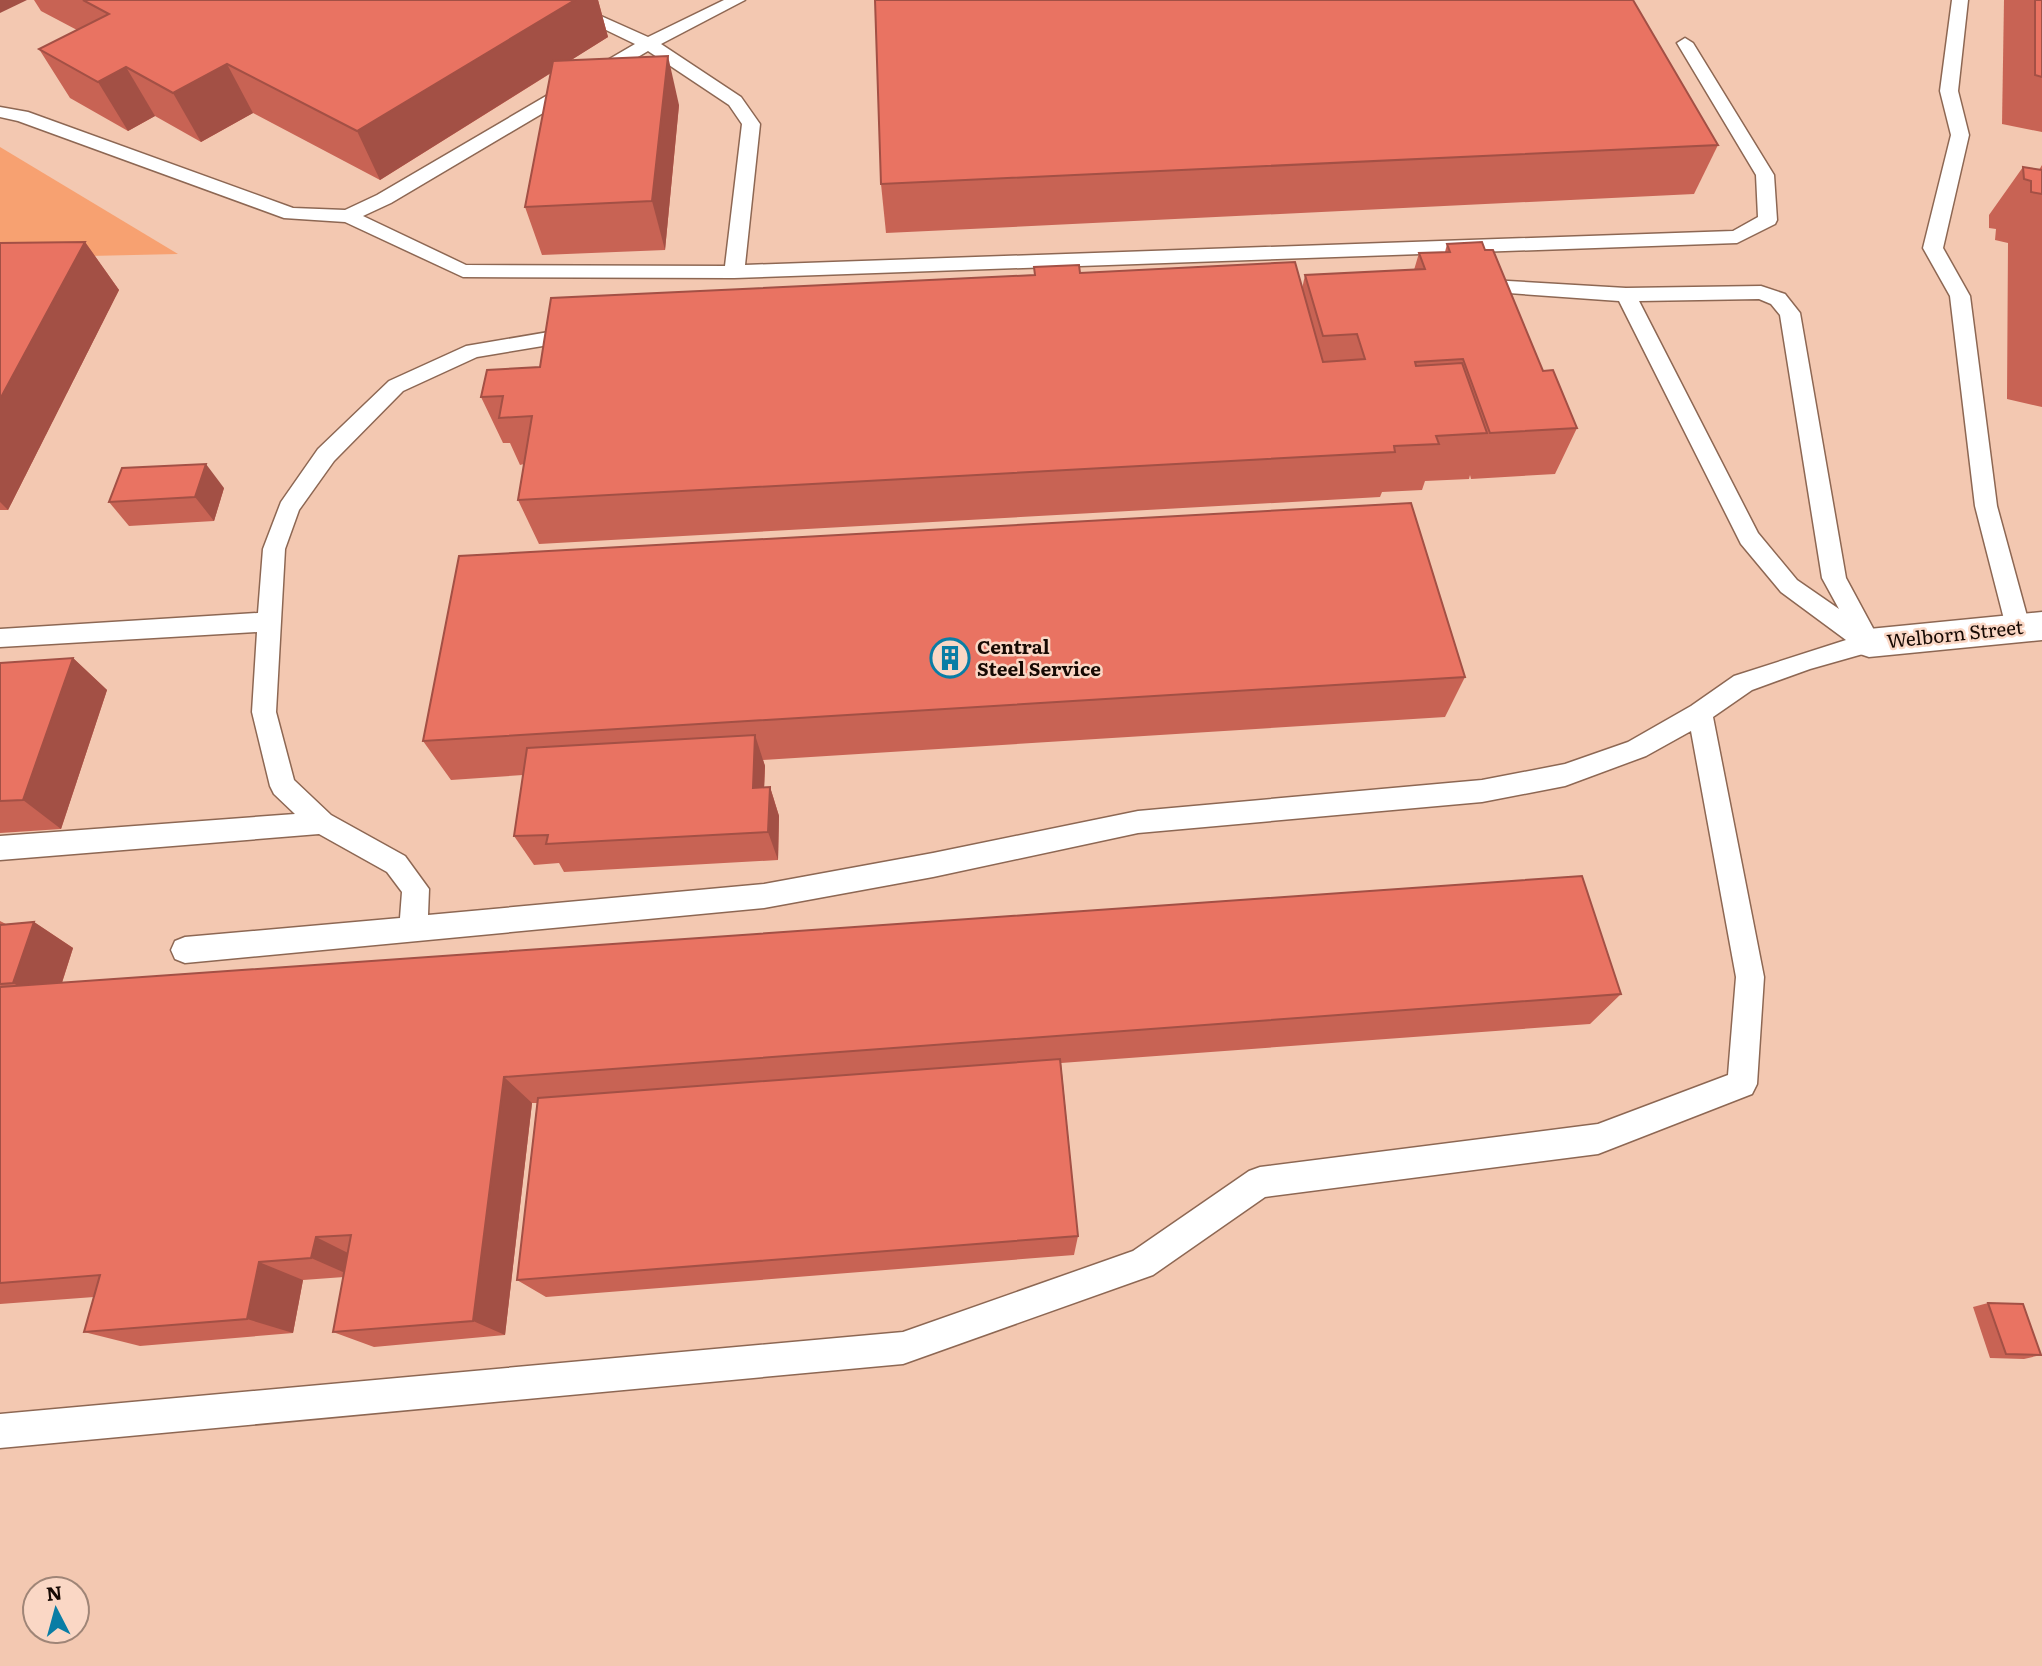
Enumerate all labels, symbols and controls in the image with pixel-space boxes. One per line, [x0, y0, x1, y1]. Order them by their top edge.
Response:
street label: Welborn Street [1885, 612, 2025, 654]
place label: Central Steel Service [977, 632, 1101, 682]
building icon: Central Steel Service [929, 637, 971, 679]
north arrow [21, 1575, 91, 1645]
text: N [45, 1577, 64, 1607]

